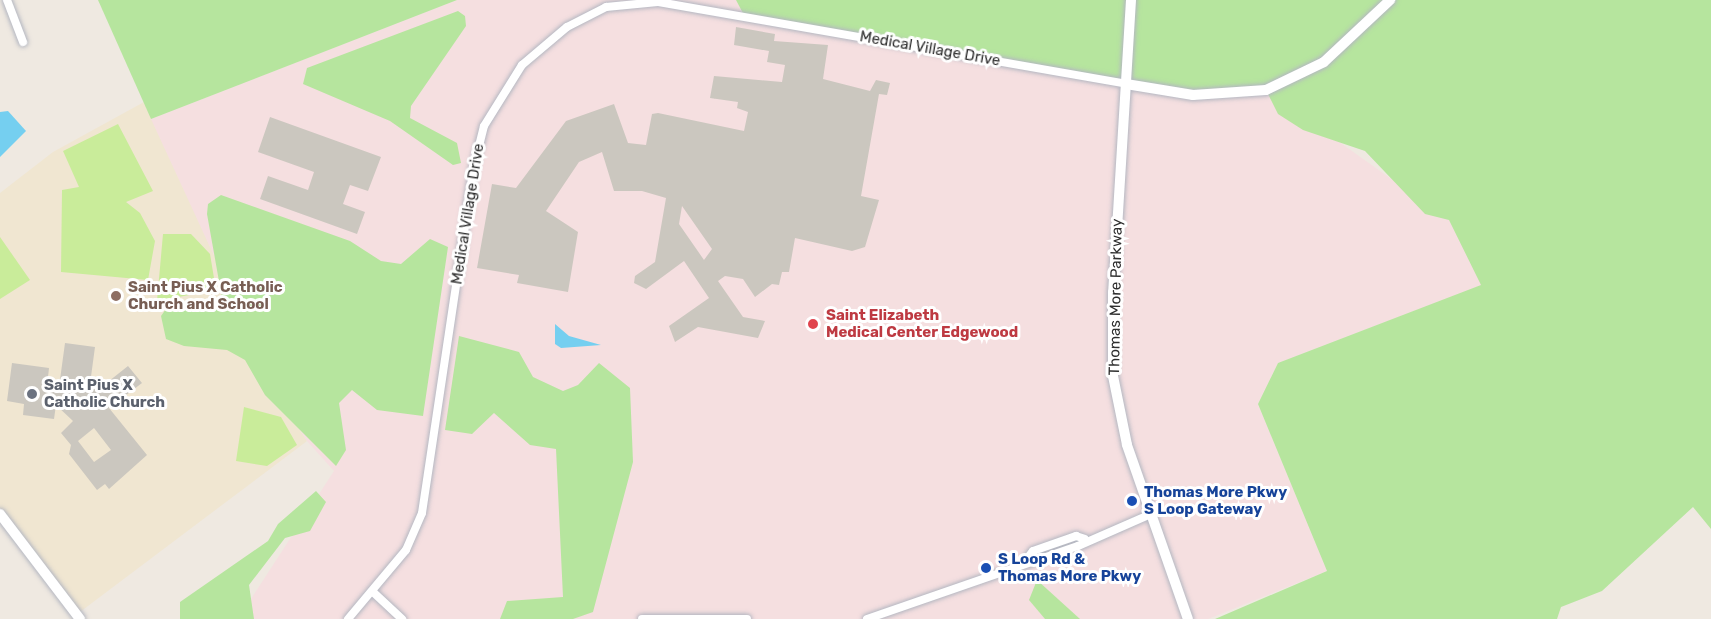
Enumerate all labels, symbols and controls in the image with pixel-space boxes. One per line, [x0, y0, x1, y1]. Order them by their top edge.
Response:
street label: Medical Village Drive [858, 28, 1002, 70]
street label: Medical Village Drive [448, 142, 488, 286]
street label: Thomas More Parkway [1106, 219, 1126, 375]
place label: Saint Pius X Catholic Church and School [128, 278, 283, 313]
marker: Saint Pius X Catholic Church and School [109, 289, 123, 303]
place label: Saint Elizabeth Medical Center Edgewood [826, 306, 1019, 341]
marker: Saint Elizabeth Medical Center Edgewood [804, 315, 822, 333]
place label: Saint Pius X Catholic Church [44, 376, 165, 411]
marker: Saint Pius X Catholic Church [25, 387, 39, 401]
place label: Thomas More Pkwy S Loop Gateway [1144, 483, 1287, 518]
marker: Thomas More Pkwy S Loop Gateway [1125, 494, 1139, 508]
place label: S Loop Rd & Thomas More Pkwy [998, 550, 1141, 585]
marker: S Loop Rd & Thomas More Pkwy [979, 561, 993, 575]

